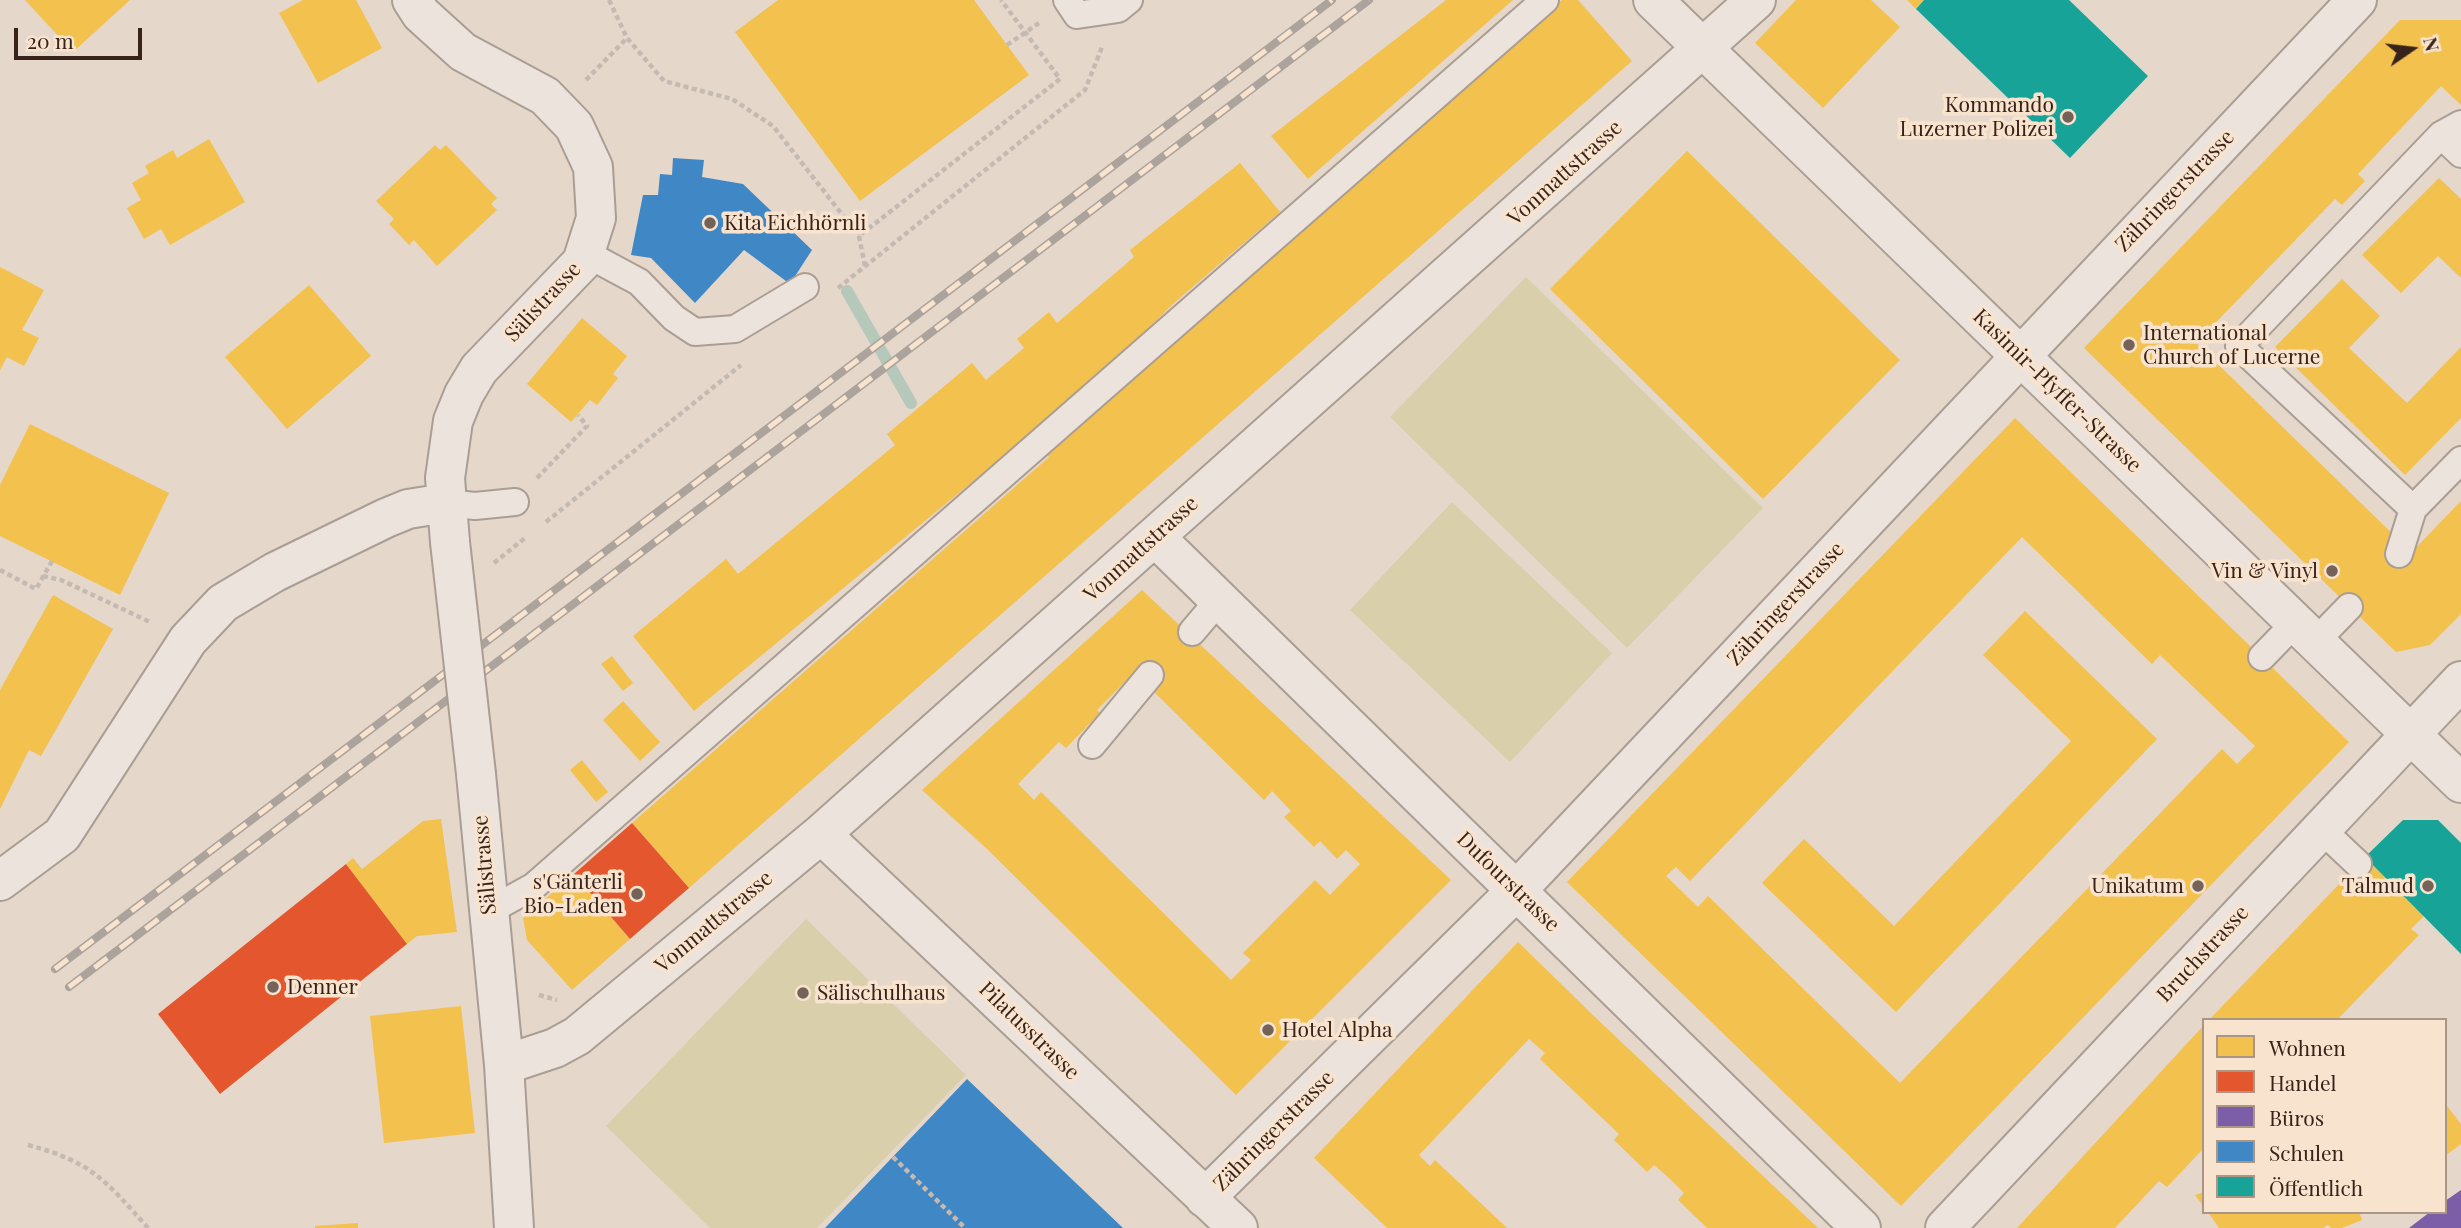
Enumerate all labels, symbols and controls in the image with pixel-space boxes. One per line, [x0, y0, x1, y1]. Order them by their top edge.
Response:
scale bar [18, 14, 145, 58]
north arrow [2377, 14, 2447, 84]
text: 20 m [27, 26, 74, 54]
text: N [2418, 34, 2447, 54]
place label: Kommando Luzerner Polizei [1899, 92, 2054, 142]
marker: Kommando Luzerner Polizei [2060, 109, 2076, 125]
street label: Vonmattstrasse [1503, 115, 1627, 231]
street label: Zähringerstrasse [2110, 125, 2240, 257]
place label: Kita Eichhörnli [724, 210, 866, 236]
marker: Kita Eichhörnli [702, 215, 718, 231]
street label: Sälistrasse [500, 257, 586, 347]
street label: Kasimir-Pfyffer-Strasse [1968, 304, 2146, 478]
place label: International Church of Lucerne [2143, 320, 2320, 370]
marker: International Church of Lucerne [2121, 337, 2137, 353]
street label: Vonmattstrasse [1079, 491, 1203, 607]
street label: Zähringerstrasse [1722, 537, 1850, 671]
place label: Vin & Vinyl [2211, 558, 2318, 584]
marker: Vin & Vinyl [2324, 563, 2340, 579]
street label: Sälistrasse [468, 814, 502, 916]
street label: Dufourstrasse [1451, 827, 1565, 937]
street label: Vonmattstrasse [650, 866, 778, 978]
place label: s'Gänterli Bio-Laden [524, 869, 623, 919]
place label: Unikatum [2091, 873, 2184, 899]
place label: Talmud [2342, 873, 2414, 899]
marker: Unikatum [2190, 878, 2206, 894]
marker: Talmud [2420, 878, 2436, 894]
marker: s'Gänterli Bio-Laden [629, 886, 645, 902]
street label: Bruchstrasse [2152, 900, 2254, 1008]
place label: Denner [287, 974, 358, 1000]
street label: Pilatusstrasse [974, 977, 1084, 1085]
marker: Denner [265, 979, 281, 995]
place label: Sälischulhaus [817, 980, 945, 1006]
marker: Sälischulhaus [795, 985, 811, 1001]
place label: Hotel Alpha [1282, 1017, 1393, 1043]
legend [2202, 1018, 2447, 1214]
marker: Hotel Alpha [1260, 1022, 1276, 1038]
text: Wohnen [2269, 1033, 2346, 1061]
street label: Zähringerstrasse [1209, 1066, 1339, 1196]
text: Handel [2269, 1068, 2337, 1096]
text: Büros [2269, 1103, 2324, 1131]
text: Schulen [2269, 1138, 2344, 1166]
text: Öffentlich [2269, 1173, 2363, 1201]

